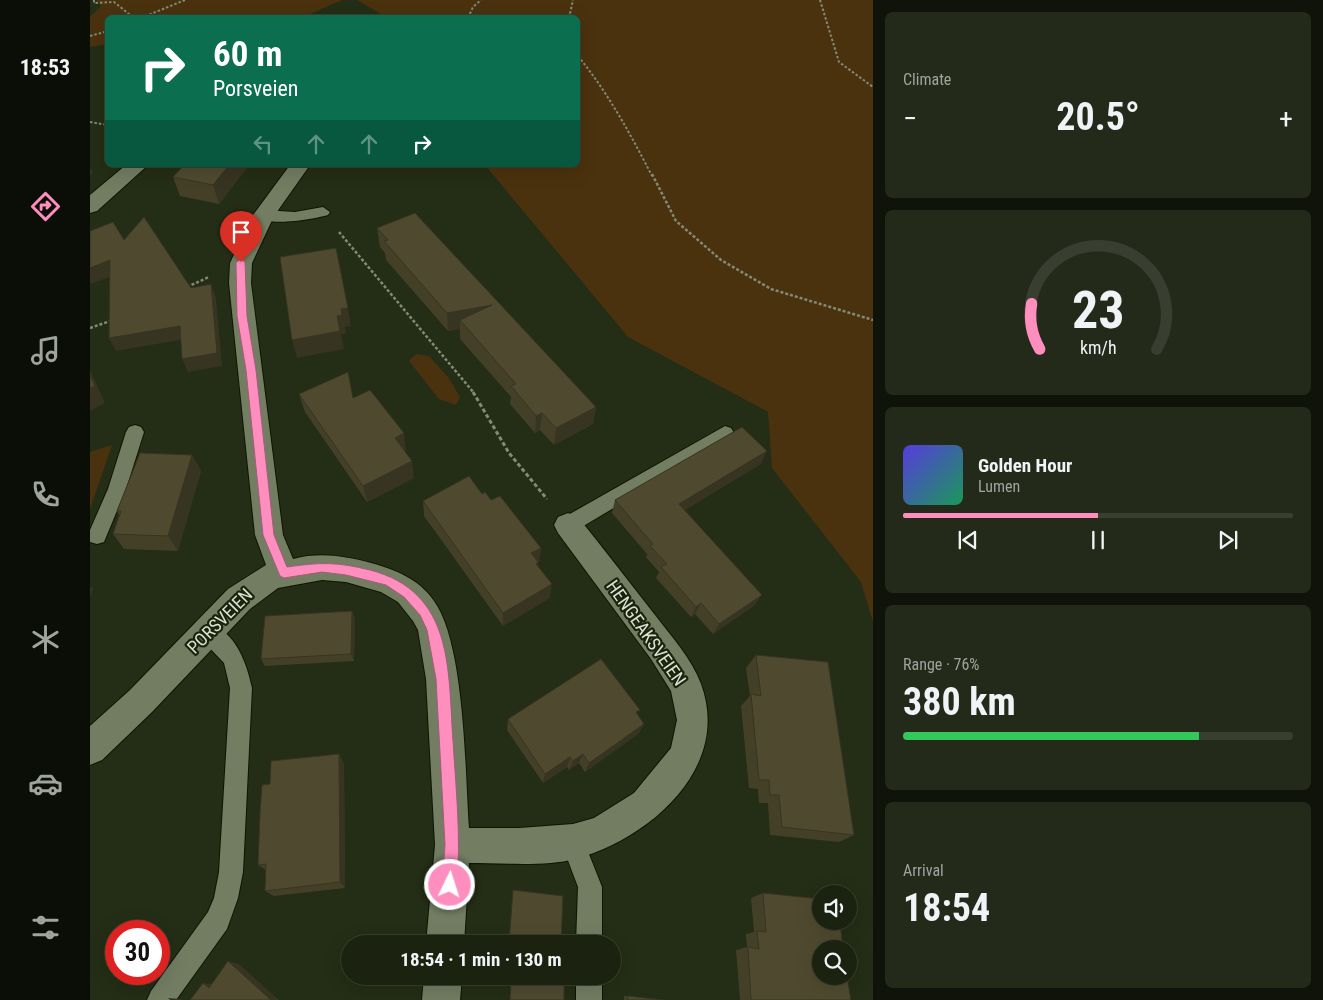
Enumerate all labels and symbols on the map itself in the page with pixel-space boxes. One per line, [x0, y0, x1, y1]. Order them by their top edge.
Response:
pin [220, 211, 262, 262]
street label: HENGEAKSVEIEN [602, 576, 691, 690]
street label: PORSVEIEN [183, 584, 257, 658]
position arrow [423, 858, 475, 910]
speed limit sign: 30 [105, 920, 170, 985]

